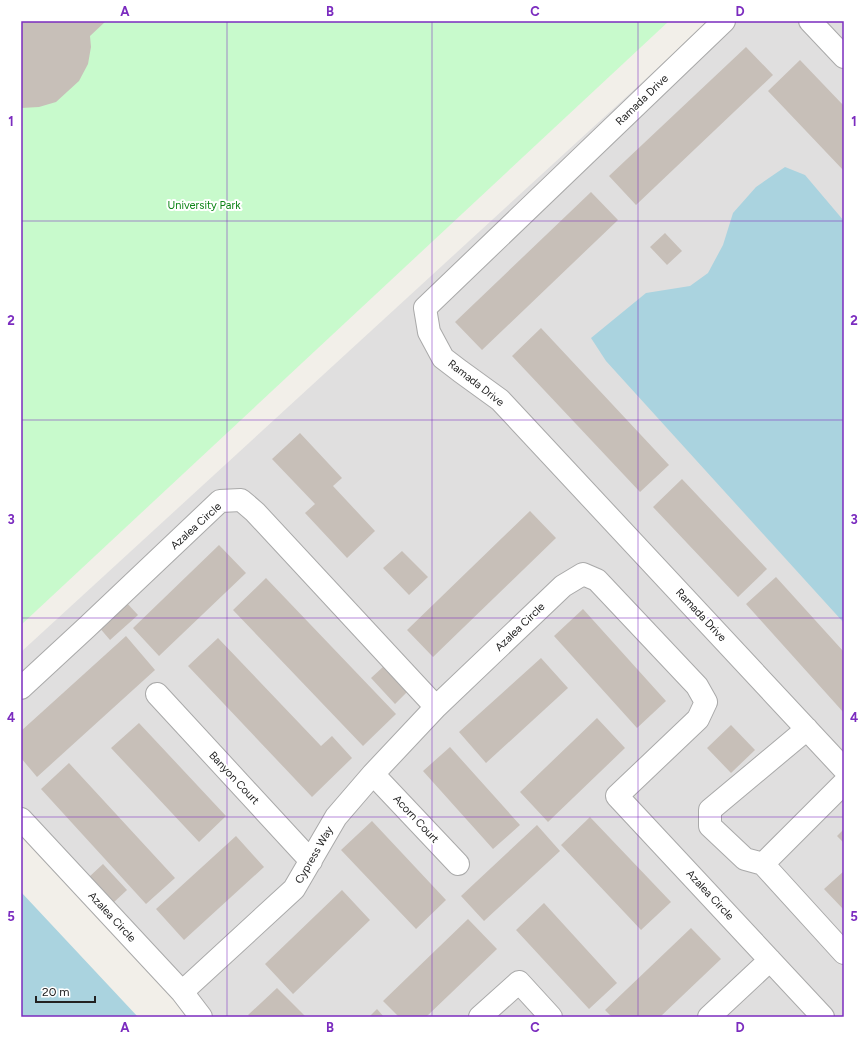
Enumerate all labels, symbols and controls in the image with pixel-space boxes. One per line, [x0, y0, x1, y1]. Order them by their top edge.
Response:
text: A [120, 4, 130, 19]
text: B [326, 4, 334, 19]
text: C [530, 4, 540, 19]
text: D [735, 4, 745, 19]
street label: Ramada Drive [613, 72, 671, 128]
text: 1 [8, 114, 14, 129]
text: 1 [851, 114, 857, 129]
park label: University Park [167, 199, 241, 212]
text: 2 [7, 313, 15, 328]
text: 2 [850, 313, 858, 328]
street label: Ramada Drive [445, 357, 507, 409]
street label: Azalea Circle [168, 500, 224, 552]
text: 3 [7, 512, 15, 527]
text: 3 [850, 512, 858, 527]
street label: Ramada Drive [673, 586, 729, 644]
street label: Azalea Circle [493, 600, 547, 654]
text: 4 [7, 710, 15, 725]
text: 4 [850, 710, 858, 725]
street label: Banyon Court [206, 749, 262, 807]
street label: Acorn Court [391, 792, 441, 846]
street label: Cypress Way [292, 824, 336, 886]
street label: Azalea Circle [683, 867, 737, 923]
street label: Azalea Circle [85, 889, 139, 945]
text: 5 [7, 909, 15, 924]
text: 5 [850, 909, 858, 924]
scale bar [36, 978, 95, 1004]
text: 20 m [42, 985, 70, 999]
text: A [120, 1020, 130, 1035]
text: B [326, 1020, 334, 1035]
text: C [530, 1020, 540, 1035]
text: D [735, 1020, 745, 1035]

